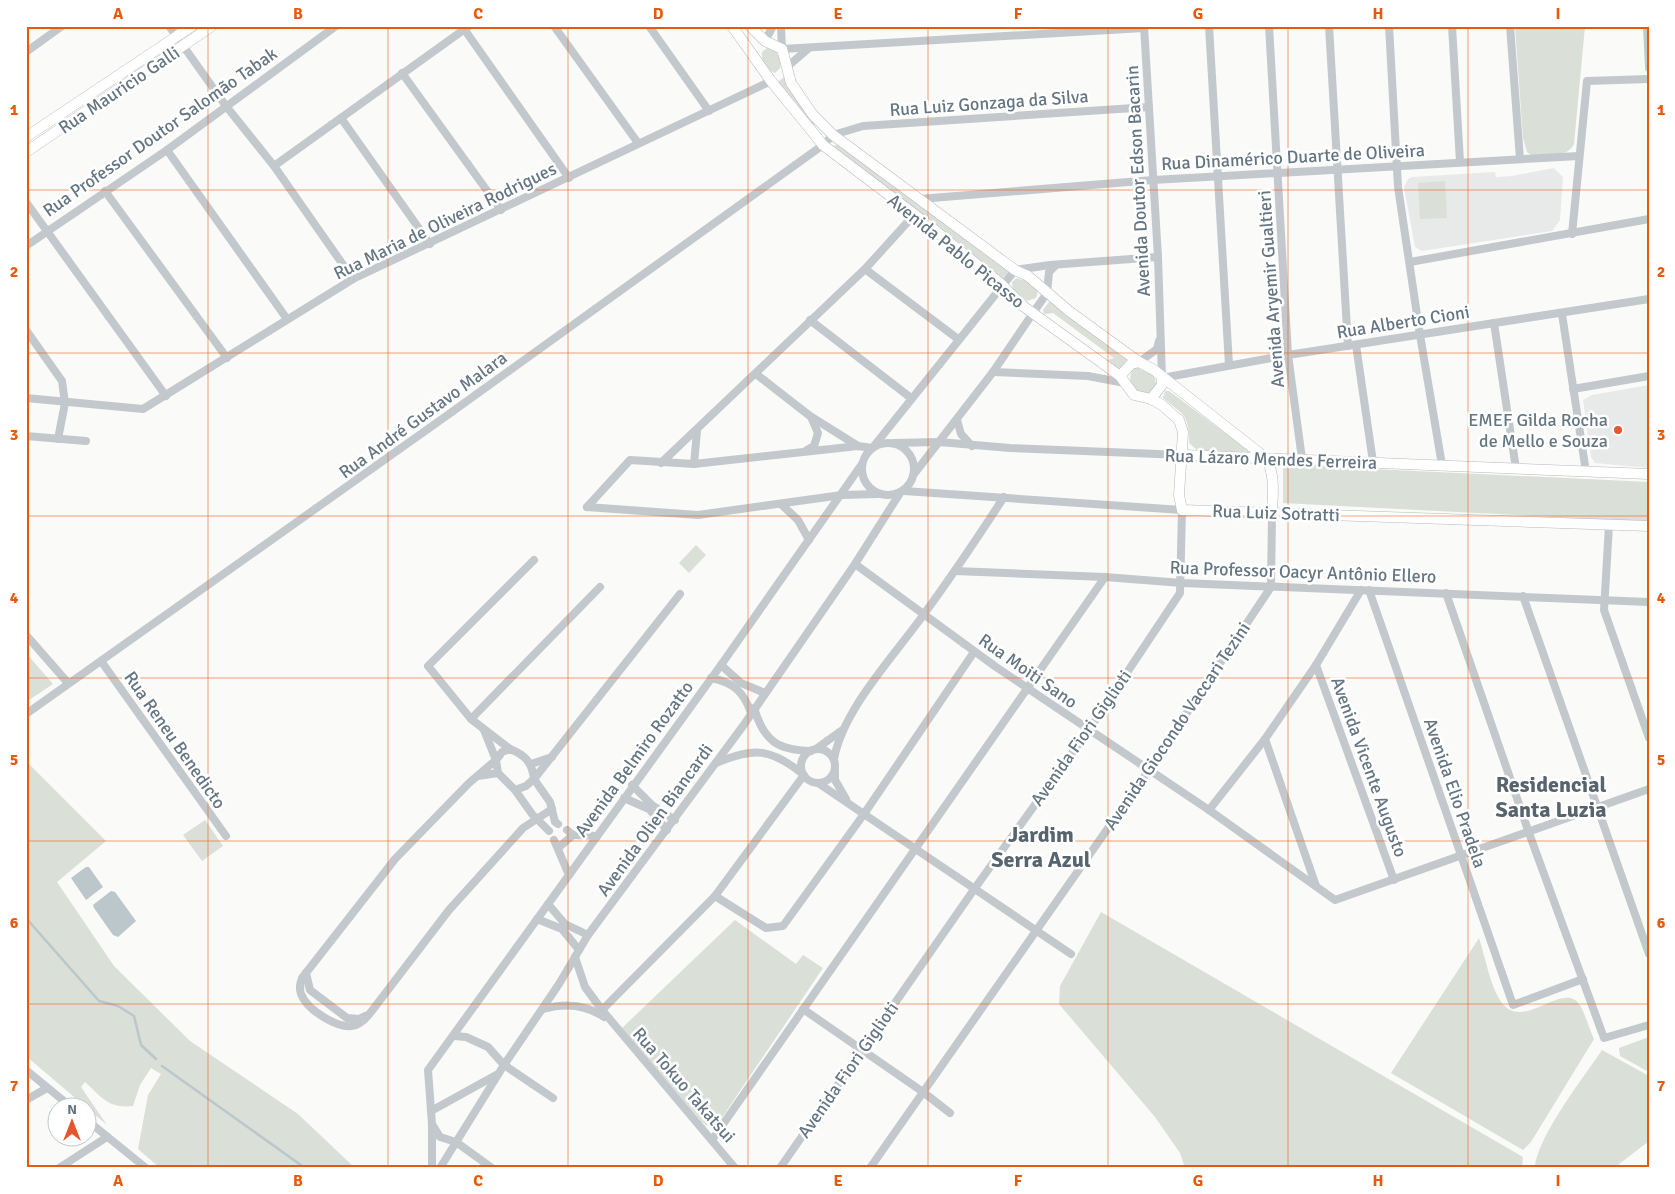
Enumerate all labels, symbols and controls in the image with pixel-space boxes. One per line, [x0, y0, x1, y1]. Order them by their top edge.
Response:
text: A [113, 4, 124, 24]
text: B [293, 4, 303, 24]
text: C [473, 4, 483, 24]
text: D [653, 4, 664, 24]
text: E [833, 4, 843, 24]
text: F [1014, 4, 1023, 24]
text: G [1193, 4, 1203, 24]
text: H [1373, 4, 1383, 24]
text: I [1555, 4, 1561, 24]
street label: Rua Mauricio Galli [54, 41, 184, 139]
street label: Rua Professor Doutor Salomão Tabak [39, 42, 281, 222]
street label: Avenida Doutor Edson Bacarin [1121, 65, 1155, 297]
street label: Rua Luiz Gonzaga da Silva [889, 85, 1089, 121]
text: 1 [10, 100, 19, 120]
text: 1 [1657, 100, 1666, 120]
street label: Rua Dinamérico Duarte de Oliveira [1161, 139, 1425, 175]
street label: Rua Maria de Oliveira Rodrigues [330, 157, 560, 285]
street label: Avenida Pablo Picasso [883, 189, 1029, 313]
street label: Avenida Aryemir Gualtieri [1253, 190, 1289, 388]
text: 2 [10, 262, 18, 282]
text: 2 [1657, 262, 1665, 282]
street label: Rua Alberto Cioni [1335, 301, 1471, 343]
street label: Rua André Gustavo Malara [335, 347, 511, 483]
place label: EMEF Gilda Rocha de Mello e Souza [1468, 409, 1608, 452]
marker: EMEF Gilda Rocha de Mello e Souza [1612, 424, 1624, 436]
text: 3 [10, 425, 18, 445]
text: 3 [1657, 425, 1665, 445]
street label: Rua Lázaro Mendes Ferreira [1164, 444, 1378, 474]
street label: Rua Luiz Sotratti [1212, 500, 1340, 526]
street label: Rua Professor Oacyr Antônio Ellero [1169, 556, 1437, 588]
text: 4 [10, 588, 19, 608]
text: 4 [1657, 588, 1666, 608]
street label: Avenida Giocondo Vaccari Tezini [1099, 618, 1255, 834]
street label: Rua Moiti Sano [974, 629, 1082, 713]
street label: Avenida Fiori Giglioti [1026, 666, 1136, 810]
street label: Rua Reneu Benedicto [119, 667, 231, 813]
street label: Avenida Vicente Augusto [1326, 674, 1412, 860]
street label: Avenida Belmiro Rozatto [570, 677, 698, 841]
street label: Avenida Elio Pradela [1419, 715, 1491, 871]
street label: Avenida Olien Biancardi [592, 740, 718, 900]
text: 5 [10, 750, 18, 770]
text: 5 [1657, 750, 1665, 770]
district label: Residencial Santa Luzia [1495, 771, 1607, 823]
district label: Jardim Serra Azul [991, 821, 1091, 873]
text: 6 [10, 913, 19, 933]
text: 6 [1657, 913, 1666, 933]
street label: Avenida Fiori Giglioti [793, 998, 903, 1142]
street label: Rua Tokuo Takatsui [628, 1023, 740, 1147]
text: 7 [10, 1076, 19, 1096]
text: 7 [1657, 1076, 1666, 1096]
north arrow [48, 1096, 98, 1146]
text: N [67, 1101, 77, 1118]
text: A [113, 1171, 124, 1191]
text: B [293, 1171, 303, 1191]
text: C [473, 1171, 483, 1191]
text: D [653, 1171, 664, 1191]
text: E [833, 1171, 843, 1191]
text: F [1014, 1171, 1023, 1191]
text: G [1193, 1171, 1203, 1191]
text: H [1373, 1171, 1383, 1191]
text: I [1555, 1171, 1561, 1191]

